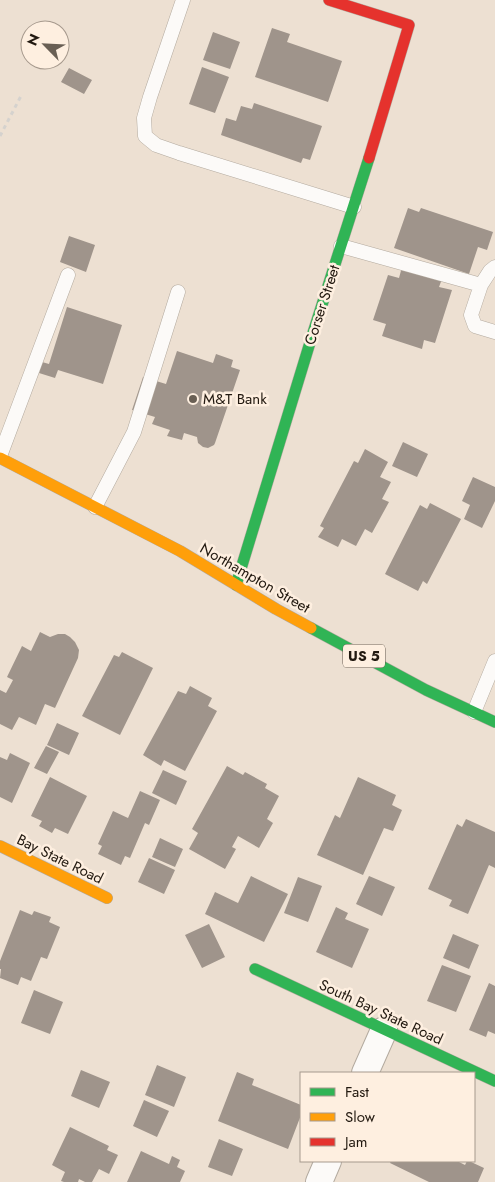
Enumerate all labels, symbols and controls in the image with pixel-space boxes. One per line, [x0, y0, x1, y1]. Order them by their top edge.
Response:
north arrow [20, 20, 70, 70]
text: N [22, 31, 45, 49]
street label: Corser Street [299, 262, 345, 348]
place label: M&T Bank [203, 388, 267, 410]
marker: M&T Bank [187, 393, 199, 405]
street label: Northampton Street [196, 538, 314, 619]
road number: US 5 [343, 644, 385, 668]
street label: Bay State Road [13, 829, 107, 889]
street label: South Bay State Road [316, 974, 446, 1050]
legend [300, 1072, 475, 1162]
text: Fast [345, 1081, 369, 1103]
text: Slow [345, 1106, 376, 1128]
text: Jam [343, 1131, 368, 1153]

